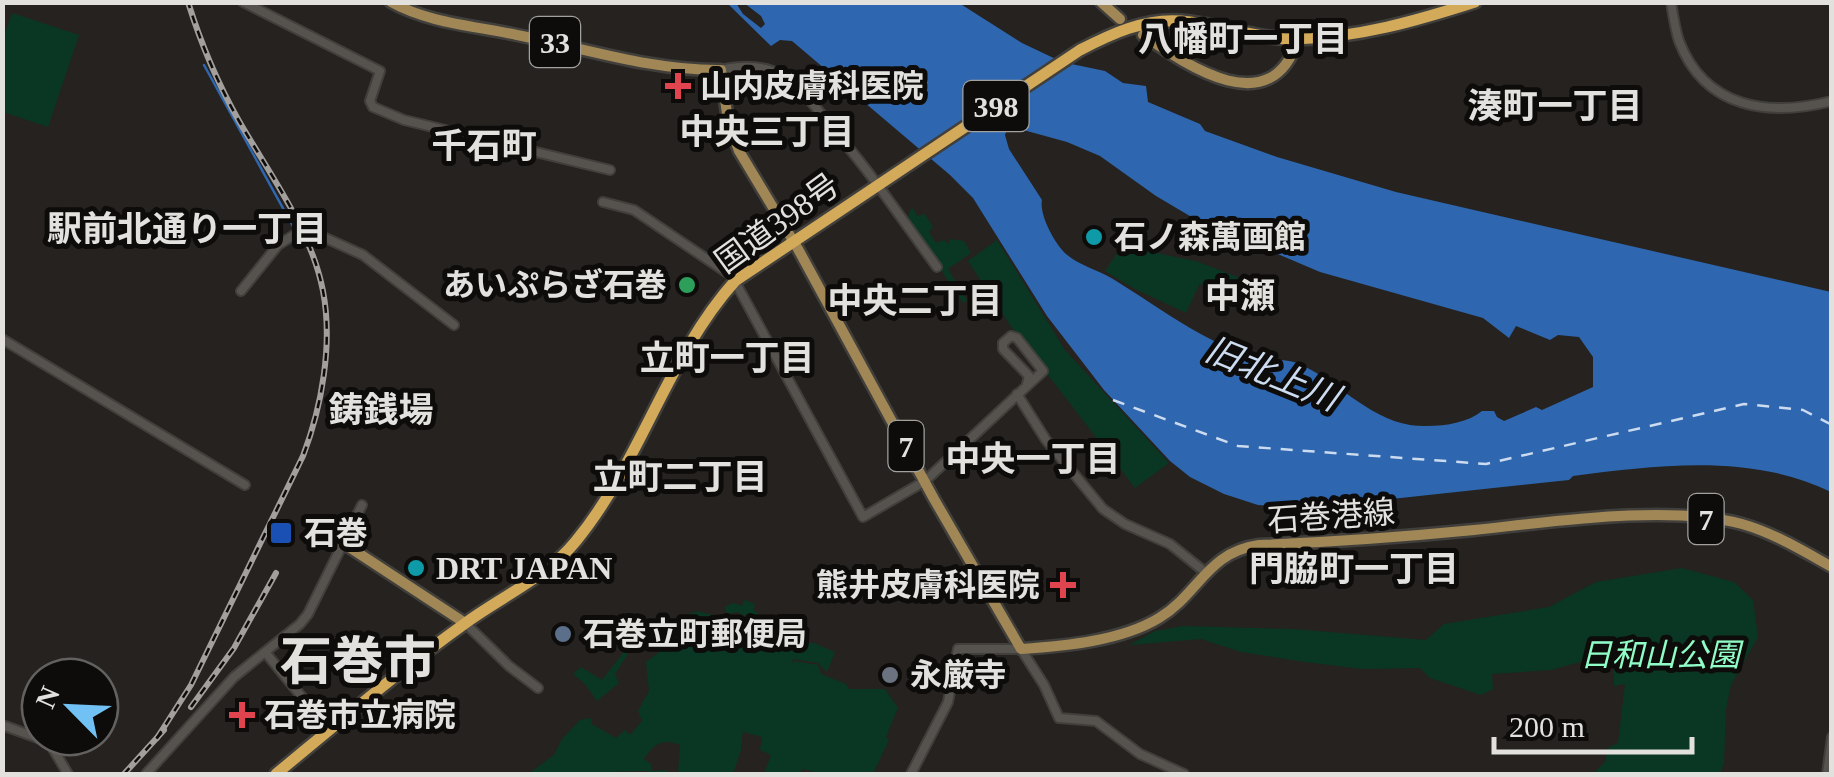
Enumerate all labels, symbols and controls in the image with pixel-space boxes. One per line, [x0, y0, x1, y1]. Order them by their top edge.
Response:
road number: 33 [530, 17, 580, 67]
district label: 八幡町一丁目 [1138, 20, 1348, 59]
place label: 山内皮膚科医院 [700, 68, 924, 104]
marker: 山内皮膚科医院 [665, 73, 691, 99]
road number: 398 [964, 81, 1028, 131]
district label: 湊町一丁目 [1467, 87, 1643, 126]
district label: 中央三丁目 [679, 113, 855, 152]
district label: 千石町 [431, 127, 537, 166]
street label: 国道398号 [708, 166, 846, 280]
district label: 駅前北通り一丁目 [47, 210, 327, 249]
place label: 石ノ森萬画館 [1114, 219, 1306, 255]
marker: 石ノ森萬画館 [1083, 226, 1105, 248]
place label: あいぷらざ石巻 [443, 267, 667, 303]
marker: あいぷらざ石巻 [676, 274, 698, 296]
district label: 中瀬 [1205, 277, 1275, 316]
district label: 中央二丁目 [827, 282, 1003, 321]
water label: 旧北上川 [1200, 330, 1348, 420]
district label: 立町一丁目 [639, 339, 815, 378]
district label: 鋳銭場 [328, 391, 434, 430]
road number: 7 [888, 421, 924, 471]
district label: 中央一丁目 [945, 440, 1121, 479]
district label: 立町二丁目 [592, 458, 768, 497]
street label: 石巻港線 [1266, 494, 1396, 538]
road number: 7 [1688, 494, 1724, 544]
place label: 石巻 [304, 515, 368, 551]
marker: 石巻 [268, 520, 294, 546]
place label: DRT JAPAN [436, 550, 612, 586]
district label: 門脇町一丁目 [1249, 550, 1459, 589]
marker: DRT JAPAN [405, 557, 427, 579]
place label: 熊井皮膚科医院 [816, 567, 1040, 603]
marker: 熊井皮膚科医院 [1050, 572, 1076, 598]
place label: 石巻立町郵便局 [583, 616, 807, 652]
marker: 石巻立町郵便局 [552, 623, 574, 645]
district label: 石巻市 [280, 633, 436, 690]
park label: 日和山公園 [1580, 637, 1744, 673]
north arrow [20, 657, 120, 757]
place label: 永厳寺 [910, 657, 1006, 693]
marker: 永厳寺 [879, 664, 901, 686]
text: N [29, 681, 66, 713]
scale bar [1494, 692, 1692, 754]
place label: 石巻市立病院 [264, 697, 456, 733]
marker: 石巻市立病院 [229, 702, 255, 728]
text: 200 m [1509, 710, 1585, 743]

